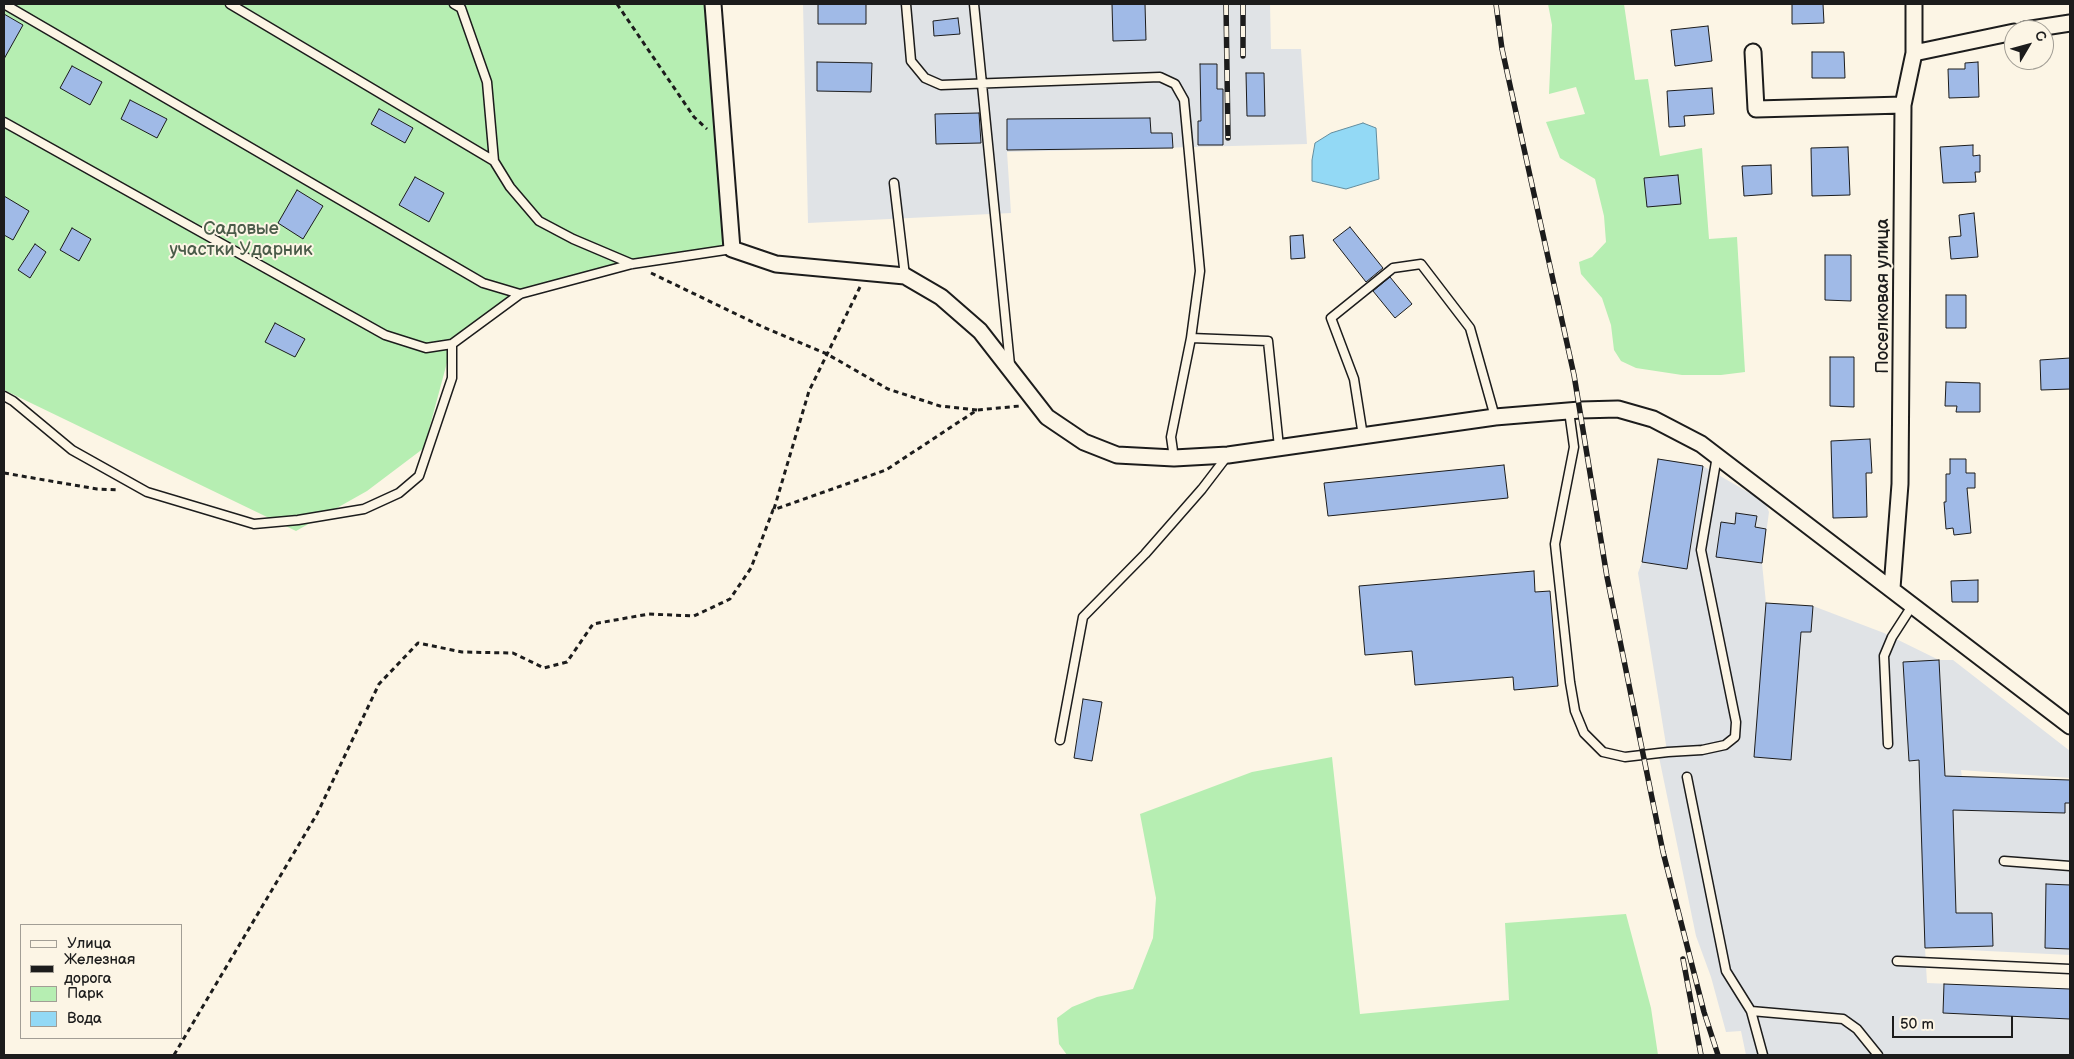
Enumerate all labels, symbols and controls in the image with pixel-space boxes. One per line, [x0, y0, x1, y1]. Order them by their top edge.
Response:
north arrow [2004, 20, 2054, 70]
text: С [2031, 27, 2050, 45]
park label: Садовые участки Ударник [169, 218, 313, 260]
street label: Поселковая улица [1872, 218, 1894, 374]
legend [20, 924, 182, 1039]
text: Улица [67, 934, 111, 953]
text: Железная дорога [64, 950, 135, 988]
text: Парк [67, 984, 104, 1003]
scale bar [1894, 1006, 2015, 1038]
text: Вода [67, 1009, 102, 1028]
text: 50 m [1900, 1015, 1934, 1034]

